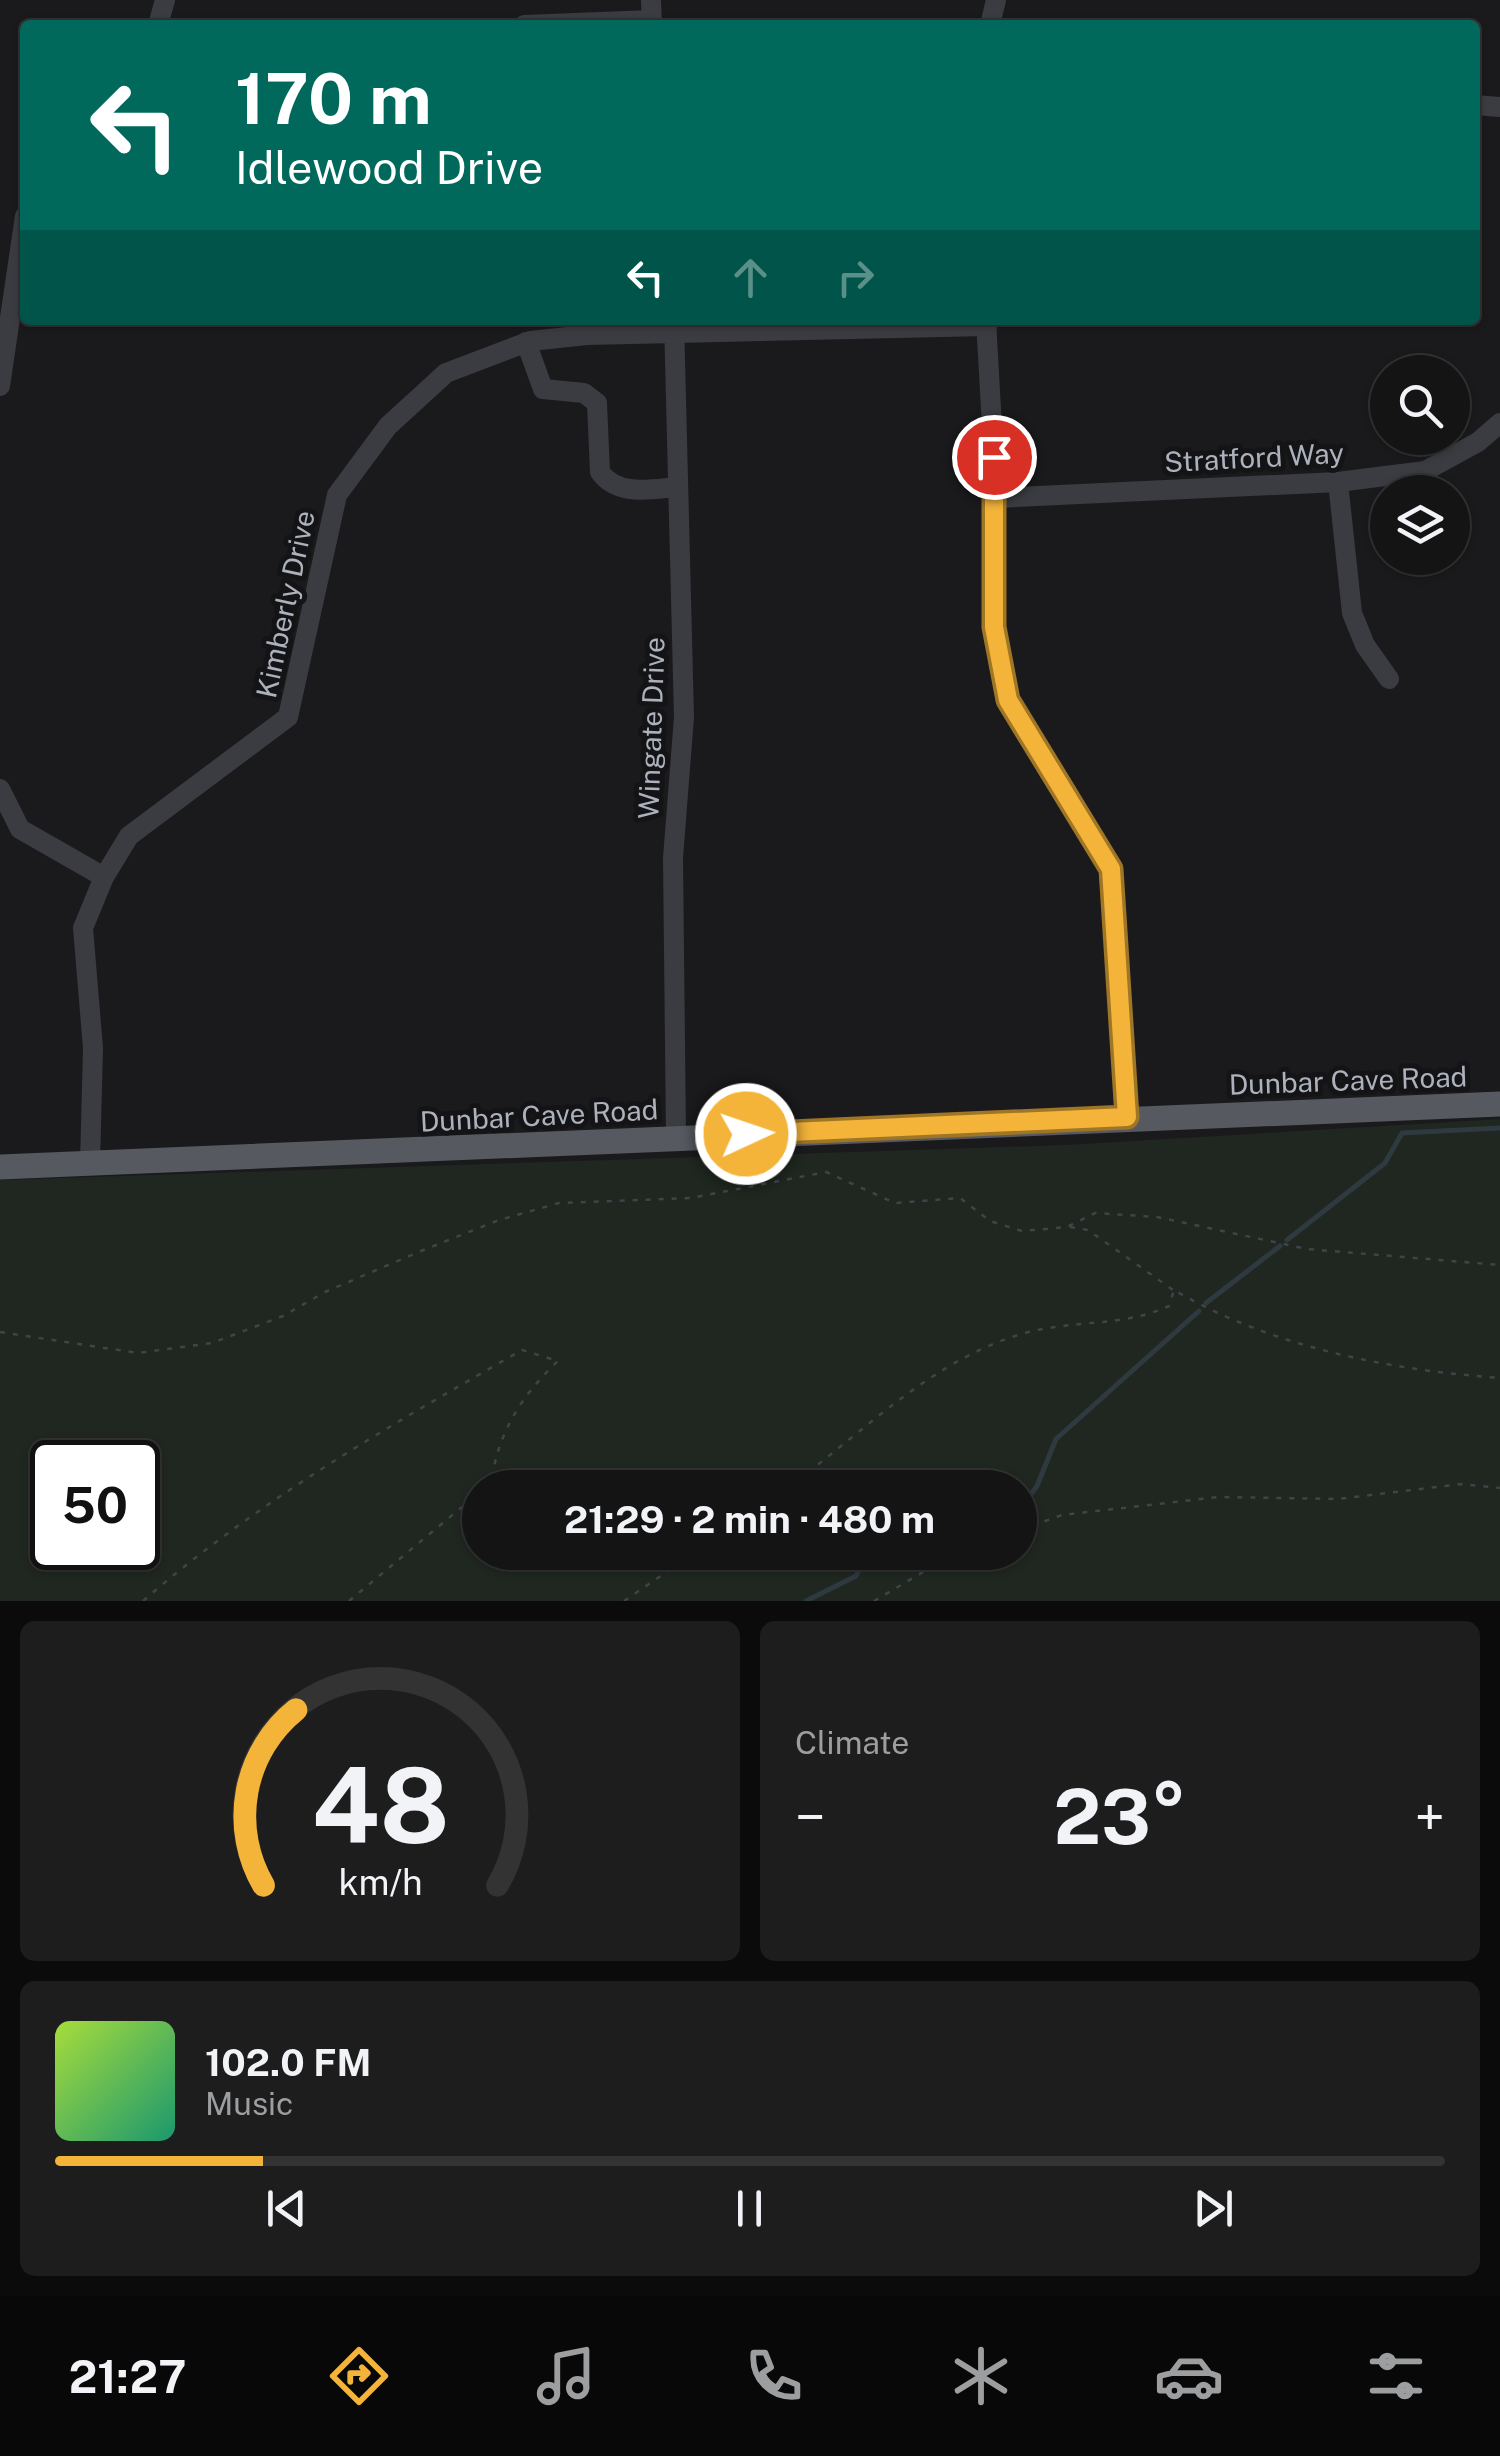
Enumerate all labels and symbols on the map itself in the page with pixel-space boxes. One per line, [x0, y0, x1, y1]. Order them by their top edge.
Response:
pin [952, 415, 1037, 500]
street label: Stratford Way [1163, 436, 1345, 478]
street label: Kimberly Drive [249, 507, 321, 701]
street label: Wingate Drive [631, 637, 671, 819]
street label: Dunbar Cave Road [1228, 1059, 1468, 1101]
position arrow [694, 1082, 798, 1186]
street label: Dunbar Cave Road [419, 1092, 659, 1138]
speed limit sign: 50 [30, 1440, 160, 1570]

